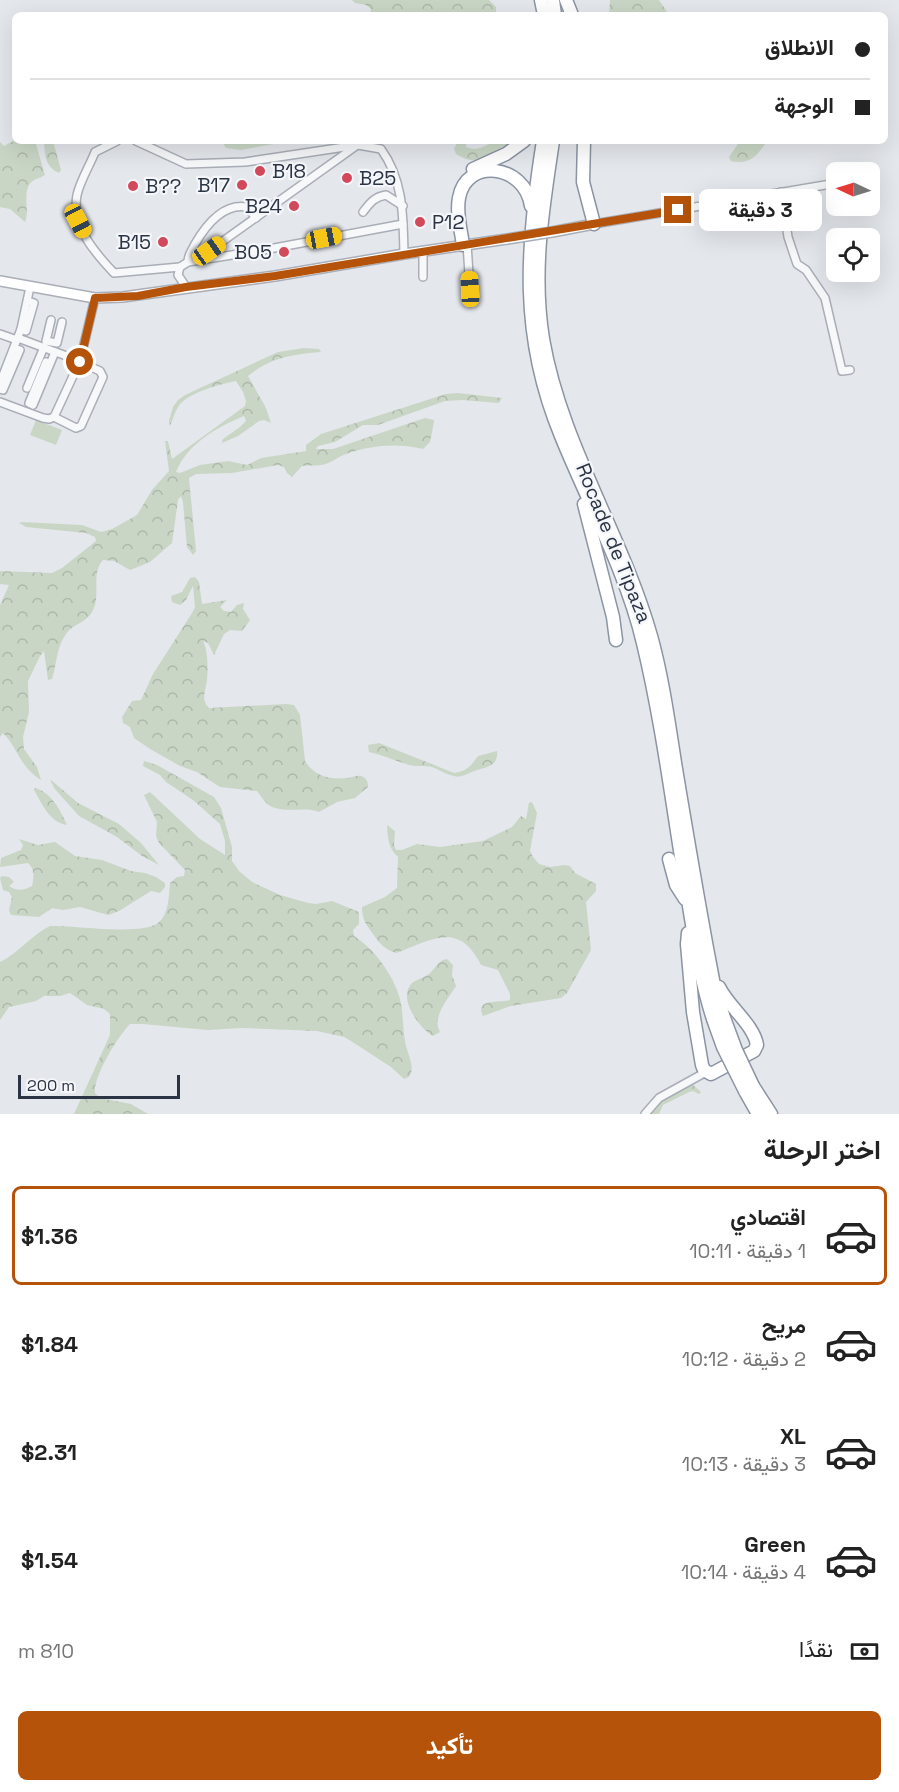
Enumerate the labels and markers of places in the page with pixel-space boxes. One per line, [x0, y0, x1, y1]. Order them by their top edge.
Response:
place label: B18 [272, 158, 306, 184]
marker: B18 [253, 164, 267, 178]
place label: B25 [359, 165, 396, 191]
marker: B25 [340, 171, 354, 185]
place label: B17 [197, 172, 230, 198]
place label: B?? [145, 173, 181, 199]
marker: B17 [235, 178, 249, 192]
marker: B?? [126, 179, 140, 193]
place label: B24 [245, 193, 282, 219]
marker: B24 [287, 199, 301, 213]
place label: P12 [432, 209, 464, 235]
marker: P12 [413, 215, 427, 229]
place label: B15 [117, 229, 151, 255]
marker: B15 [156, 235, 170, 249]
place label: B05 [234, 239, 272, 265]
marker: B05 [277, 245, 291, 259]

